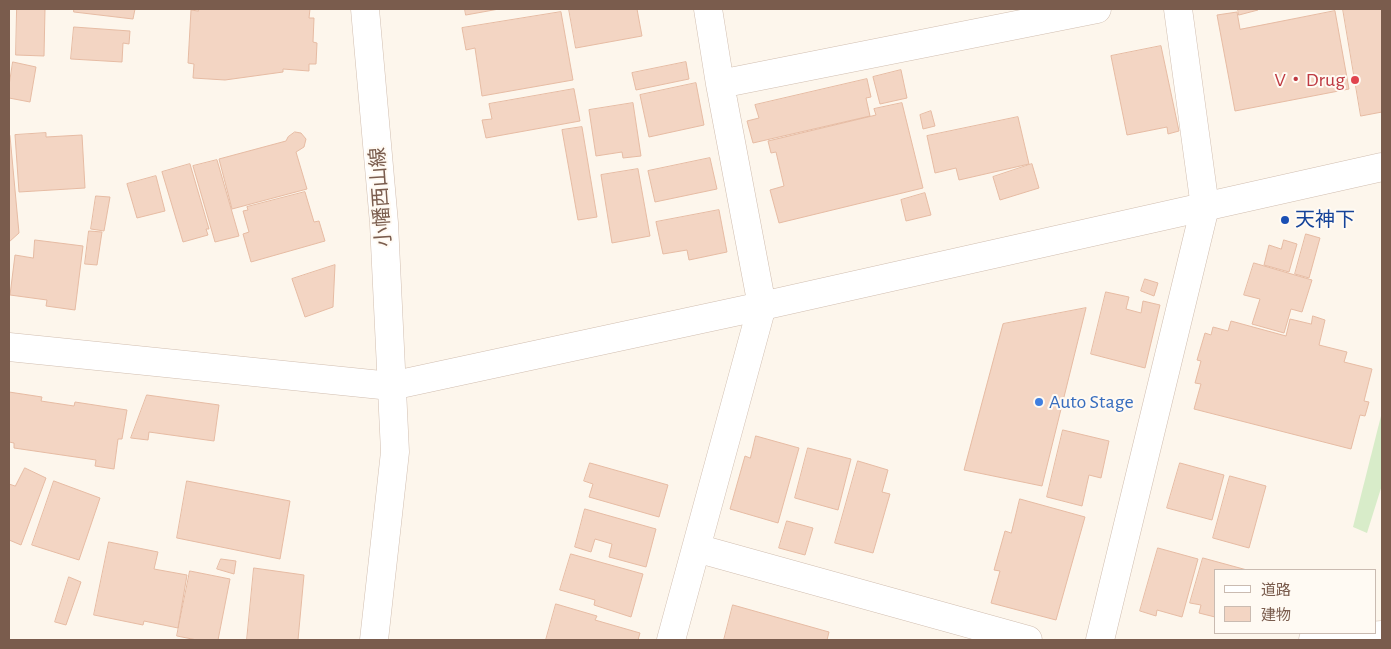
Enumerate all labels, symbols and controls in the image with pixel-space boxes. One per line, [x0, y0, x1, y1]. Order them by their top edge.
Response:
place label: V・Drug [1274, 68, 1345, 92]
marker: V・Drug [1349, 74, 1361, 86]
street label: 小幡西山線 [366, 146, 396, 248]
place label: 天神下 [1295, 208, 1355, 232]
marker: 天神下 [1279, 214, 1291, 226]
place label: Auto Stage [1049, 390, 1134, 414]
marker: Auto Stage [1033, 396, 1045, 408]
legend [1214, 569, 1376, 634]
text: 道路 [1261, 583, 1291, 598]
text: 建物 [1261, 608, 1291, 623]

